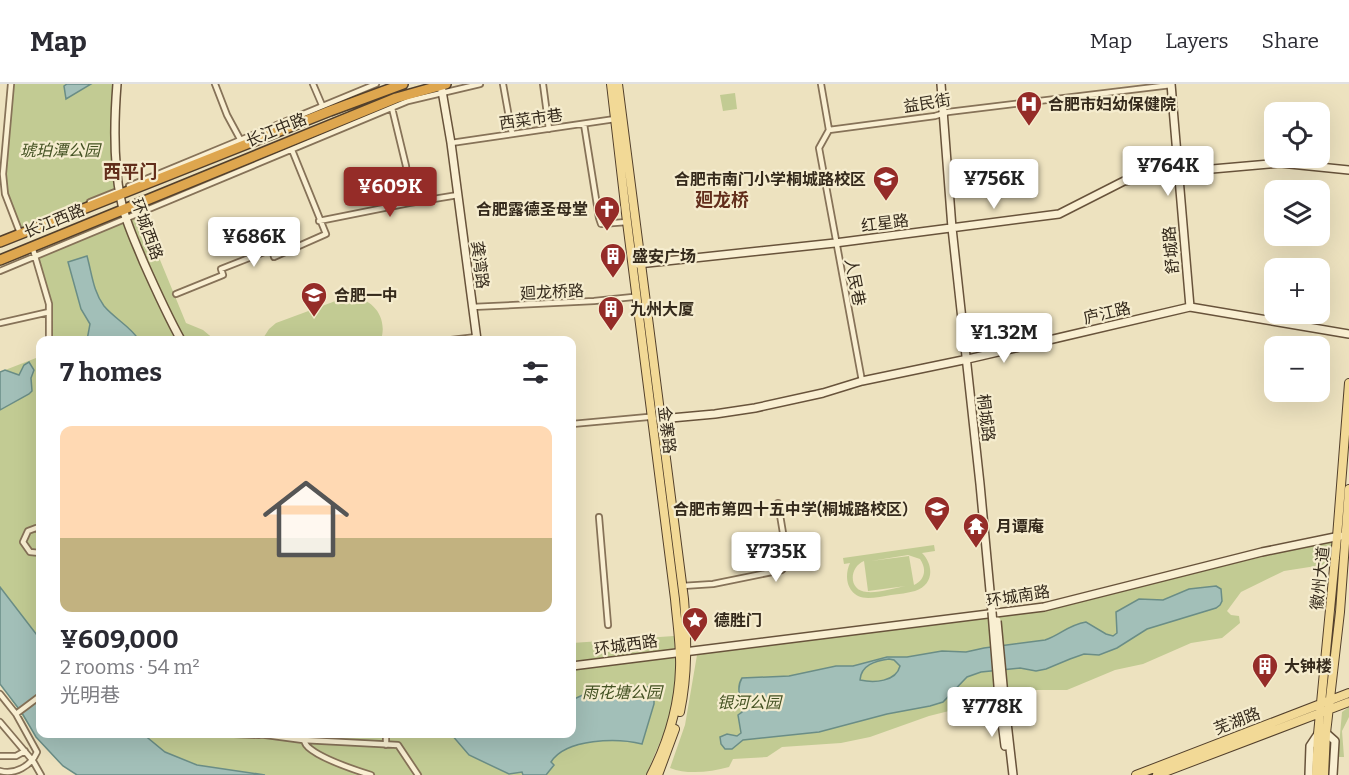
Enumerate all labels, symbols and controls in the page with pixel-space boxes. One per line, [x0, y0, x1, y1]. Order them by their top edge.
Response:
text: Map [30, 25, 87, 58]
text: Map [1090, 28, 1132, 54]
text: Layers [1165, 28, 1229, 54]
text: Share [1262, 28, 1319, 54]
hospital icon: 合肥市妇幼保健院 [1014, 89, 1044, 127]
street label: 益民街 [902, 90, 952, 116]
place label: 合肥市妇幼保健院 [1048, 95, 1176, 114]
map controls [1264, 102, 1330, 402]
button: locate [1264, 102, 1330, 168]
street label: 西菜市巷 [498, 105, 564, 133]
street label: 长江中路 [243, 109, 309, 151]
park label: 琥珀潭公园 [20, 141, 102, 160]
pin: ¥764K [1126, 146, 1210, 197]
text: ¥764K [1137, 153, 1199, 177]
pin: ¥756K [952, 159, 1036, 210]
district label: 西平门 [103, 161, 157, 183]
school or university icon: 合肥市南门小学桐城路校区 [871, 164, 901, 202]
text: ¥756K [963, 166, 1025, 190]
pin: ¥609K [348, 167, 432, 218]
place label: 合肥市南门小学桐城路校区 [674, 170, 866, 189]
text: ¥609K [358, 174, 422, 198]
button: layers [1264, 180, 1330, 246]
district label: 廻龙桥 [695, 189, 749, 211]
church icon: 合肥露德圣母堂 [592, 194, 622, 232]
street label: 环城西路 [127, 196, 167, 262]
street label: 长江西路 [21, 200, 87, 242]
place label: 合肥露德圣母堂 [476, 200, 588, 219]
street label: 红星路 [860, 211, 910, 235]
pin: ¥686K [212, 217, 296, 268]
text: ¥686K [222, 224, 286, 248]
street label: 舒城路 [1159, 225, 1183, 275]
street label: 龚湾路 [468, 240, 492, 290]
building icon: 盛安广场 [598, 241, 628, 279]
place label: 盛安广场 [632, 247, 696, 266]
street label: 人民巷 [841, 257, 869, 307]
button: + [1264, 258, 1330, 324]
school or university icon: 合肥一中 [299, 280, 329, 318]
street label: 廻龙桥路 [520, 281, 584, 303]
place label: 合肥一中 [334, 286, 398, 305]
building icon: 九州大厦 [596, 294, 626, 332]
street label: 庐江路 [1081, 298, 1133, 328]
place label: 九州大厦 [630, 300, 694, 319]
pin: ¥1.32M [955, 313, 1053, 364]
text: ¥1.32M [970, 320, 1038, 344]
button: − [1264, 336, 1330, 402]
icon: filters [519, 356, 552, 389]
text: 7 homes [60, 357, 162, 388]
street label: 桐城路 [974, 393, 998, 443]
street label: 金寨路 [655, 405, 679, 455]
icon: home [252, 465, 360, 573]
school or university icon: 合肥市第四十五中学(桐城路校区） [922, 494, 952, 532]
place label: 合肥市第四十五中学(桐城路校区） [673, 500, 918, 519]
temple icon: 月谭庵 [961, 511, 991, 549]
place label: 月谭庵 [996, 517, 1044, 536]
pin: ¥735K [734, 532, 818, 583]
text: ¥735K [745, 539, 807, 563]
street label: 徽州大道 [1307, 545, 1333, 611]
street label: 环城南路 [985, 582, 1051, 610]
place icon: 德胜门 [680, 605, 710, 643]
place label: 德胜门 [714, 611, 762, 630]
text: ¥609,000 [60, 624, 179, 655]
street label: 环城西路 [593, 631, 659, 659]
building icon: 大钟楼 [1250, 651, 1280, 689]
text: 2 rooms · 54 m² [60, 655, 200, 679]
place label: 大钟楼 [1284, 657, 1332, 676]
text: 光明巷 [60, 683, 120, 707]
park label: 雨花塘公园 [582, 683, 664, 702]
pin: ¥778K [950, 687, 1034, 738]
park label: 银河公园 [717, 693, 783, 712]
text: ¥778K [961, 694, 1023, 718]
street label: 芜湖路 [1211, 704, 1263, 738]

